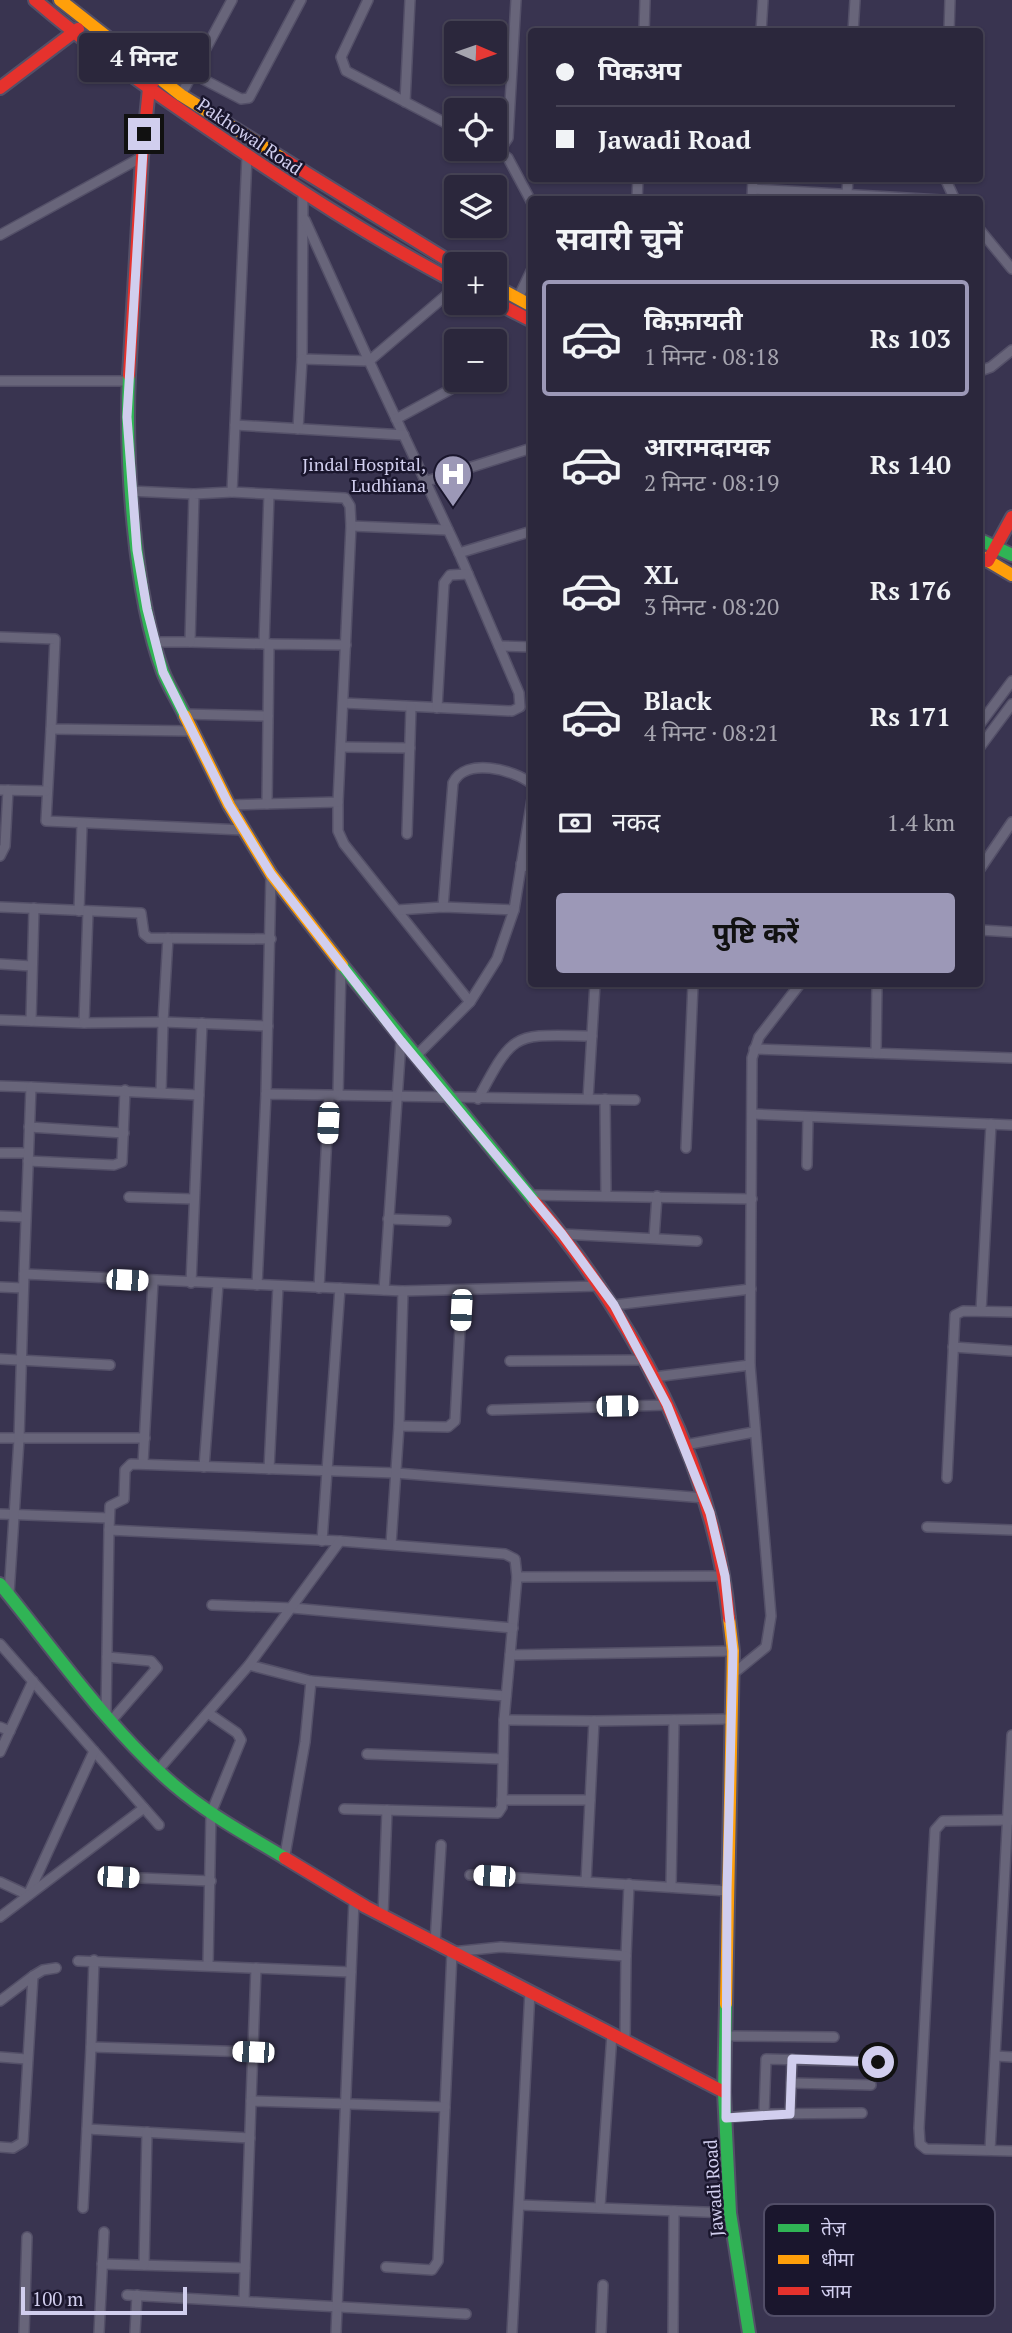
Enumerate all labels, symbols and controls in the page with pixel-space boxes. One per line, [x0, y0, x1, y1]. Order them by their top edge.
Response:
north arrow [444, 21, 508, 84]
map controls [444, 21, 507, 392]
callout: 4 मिनट [79, 32, 209, 82]
text: 4 मिनट [110, 42, 178, 73]
text: पिकअप [598, 53, 681, 87]
street label: Pakhowal Road [193, 92, 307, 180]
button: locate [444, 98, 507, 161]
route end [128, 118, 160, 150]
text: Jawadi Road [598, 122, 751, 156]
button: layers [444, 175, 507, 238]
text: सवारी चुनें [556, 217, 682, 259]
button: + [444, 252, 507, 315]
text: किफ़ायती [644, 303, 743, 337]
icon: car [560, 307, 623, 370]
text: Rs 103 [870, 321, 951, 355]
button: − [444, 329, 507, 392]
text: 1 मिनट · 08:18 [644, 341, 779, 372]
text: आरामदायक [644, 429, 770, 463]
icon: car [560, 433, 623, 496]
text: Rs 140 [870, 447, 951, 481]
place label: Jindal Hospital, Ludhiana [302, 452, 426, 497]
hospital icon: Jindal Hospital, Ludhiana [432, 453, 474, 508]
text: 2 मिनट · 08:19 [644, 467, 779, 498]
text: XL [644, 557, 678, 591]
icon: car [560, 559, 623, 622]
text: Rs 176 [870, 573, 951, 607]
text: 3 मिनट · 08:20 [644, 591, 779, 622]
text: Black [644, 683, 712, 717]
icon: car [560, 685, 623, 748]
text: Rs 171 [870, 699, 951, 733]
text: 4 मिनट · 08:21 [644, 717, 779, 748]
icon: cash [556, 804, 594, 842]
text: नकद [612, 804, 660, 838]
text: 1.4 km [887, 807, 955, 838]
button: पुष्टि करें [556, 893, 955, 973]
car [317, 1101, 340, 1145]
car [106, 1268, 149, 1292]
car [450, 1288, 473, 1332]
car [596, 1395, 639, 1417]
car [473, 1864, 516, 1888]
car [97, 1865, 140, 1889]
car [232, 2041, 275, 2063]
route start [862, 2046, 894, 2078]
street label: Jawadi Road [698, 2139, 728, 2237]
legend [764, 2204, 995, 2316]
text: तेज़ [821, 2215, 847, 2240]
text: धीमा [821, 2246, 855, 2271]
text: जाम [821, 2278, 852, 2303]
scale bar [21, 2284, 187, 2316]
text: 100 m [32, 2286, 83, 2311]

